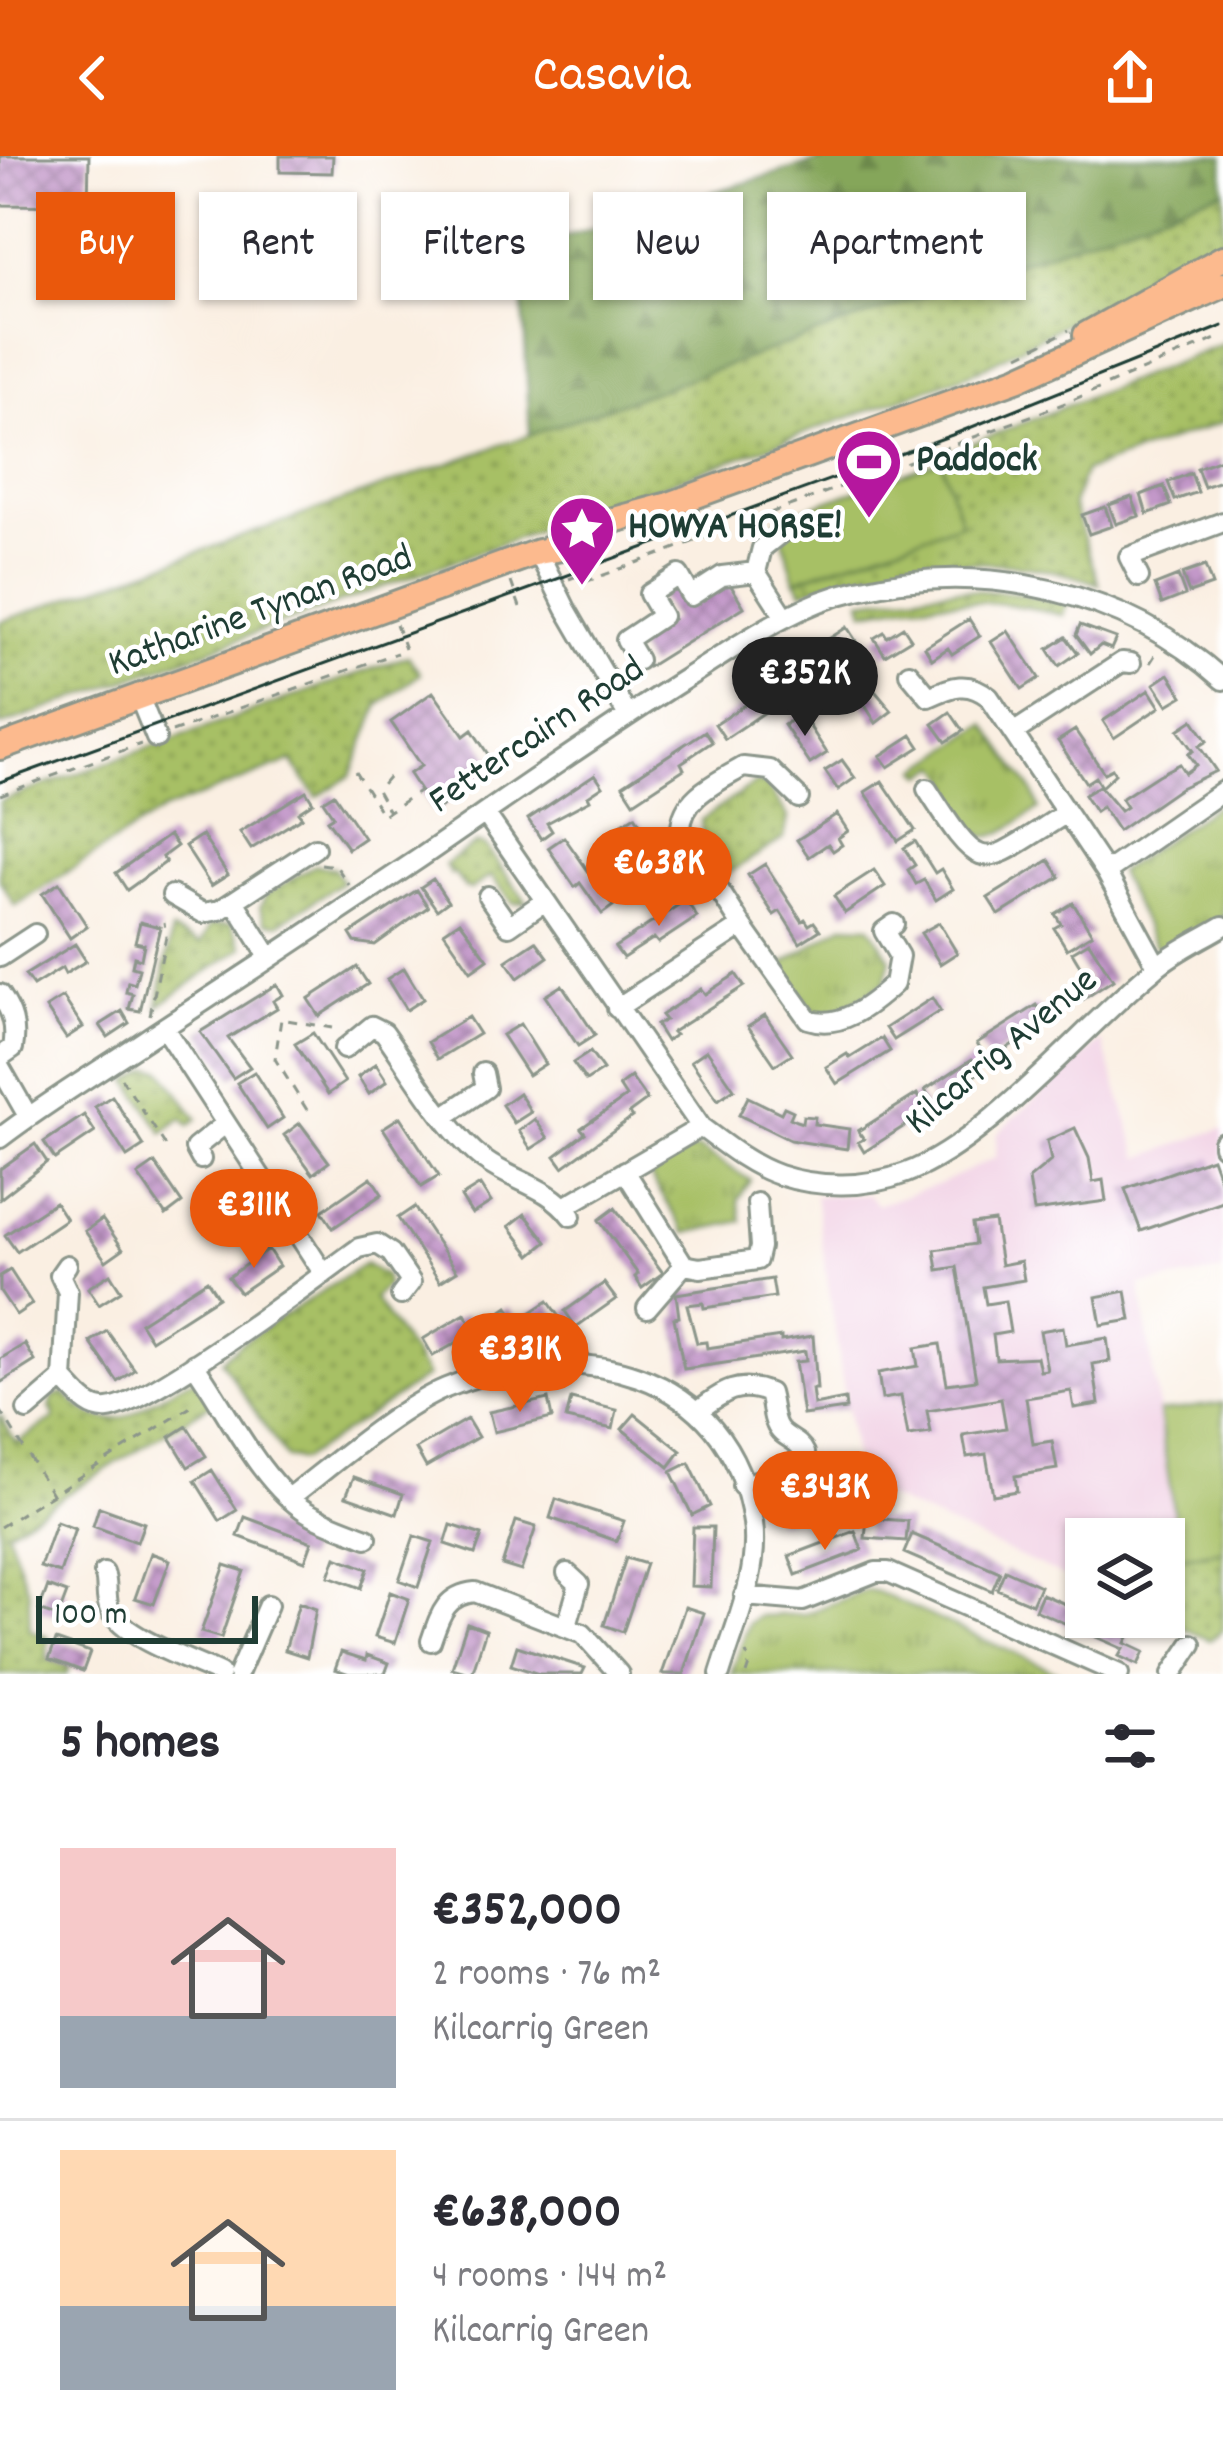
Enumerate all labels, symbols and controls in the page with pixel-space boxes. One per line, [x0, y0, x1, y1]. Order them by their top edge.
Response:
text: Casavia [533, 40, 690, 117]
icon: back [60, 45, 126, 111]
icon: share [1097, 45, 1163, 111]
chip: Buy [36, 192, 175, 300]
chip: Rent [199, 192, 357, 300]
chip: Filters [381, 192, 569, 300]
chip: New [593, 192, 743, 300]
chip: Apartment [767, 192, 1026, 300]
sports icon: Paddock [834, 427, 904, 521]
place label: Paddock [916, 435, 1038, 490]
place icon: HOWYA HORSE! [547, 494, 617, 588]
place label: HOWYA HORSE! [628, 502, 842, 557]
street label: Katharine Tynan Road [101, 532, 421, 694]
pin: €352K [721, 637, 889, 739]
street label: Fettercairn Road [419, 644, 657, 830]
text: €352K [759, 648, 851, 703]
pin: €638K [575, 827, 743, 929]
text: €638K [613, 838, 705, 893]
street label: Kilcarrig Avenue [894, 956, 1112, 1150]
pin: €311K [170, 1169, 338, 1271]
text: €311K [217, 1180, 291, 1235]
pin: €331K [436, 1313, 604, 1415]
text: €331K [479, 1324, 561, 1379]
pin: €343K [741, 1451, 909, 1553]
text: €343K [780, 1462, 870, 1517]
map controls [1065, 1518, 1185, 1638]
button: layers [1065, 1518, 1185, 1638]
scale bar [36, 1590, 258, 1643]
text: 100 m [54, 1593, 127, 1640]
text: 5 homes [60, 1710, 220, 1782]
icon: filters [1097, 1713, 1163, 1779]
text: €352,000 [432, 1877, 622, 1949]
icon: home [156, 1896, 300, 2040]
text: 2 rooms · 76 m² [432, 1949, 661, 2004]
text: Kilcarrig Green [432, 2004, 649, 2059]
text: €638,000 [432, 2179, 622, 2251]
icon: home [156, 2198, 300, 2342]
text: 4 rooms · 144 m² [432, 2251, 667, 2306]
text: Kilcarrig Green [432, 2306, 649, 2361]

